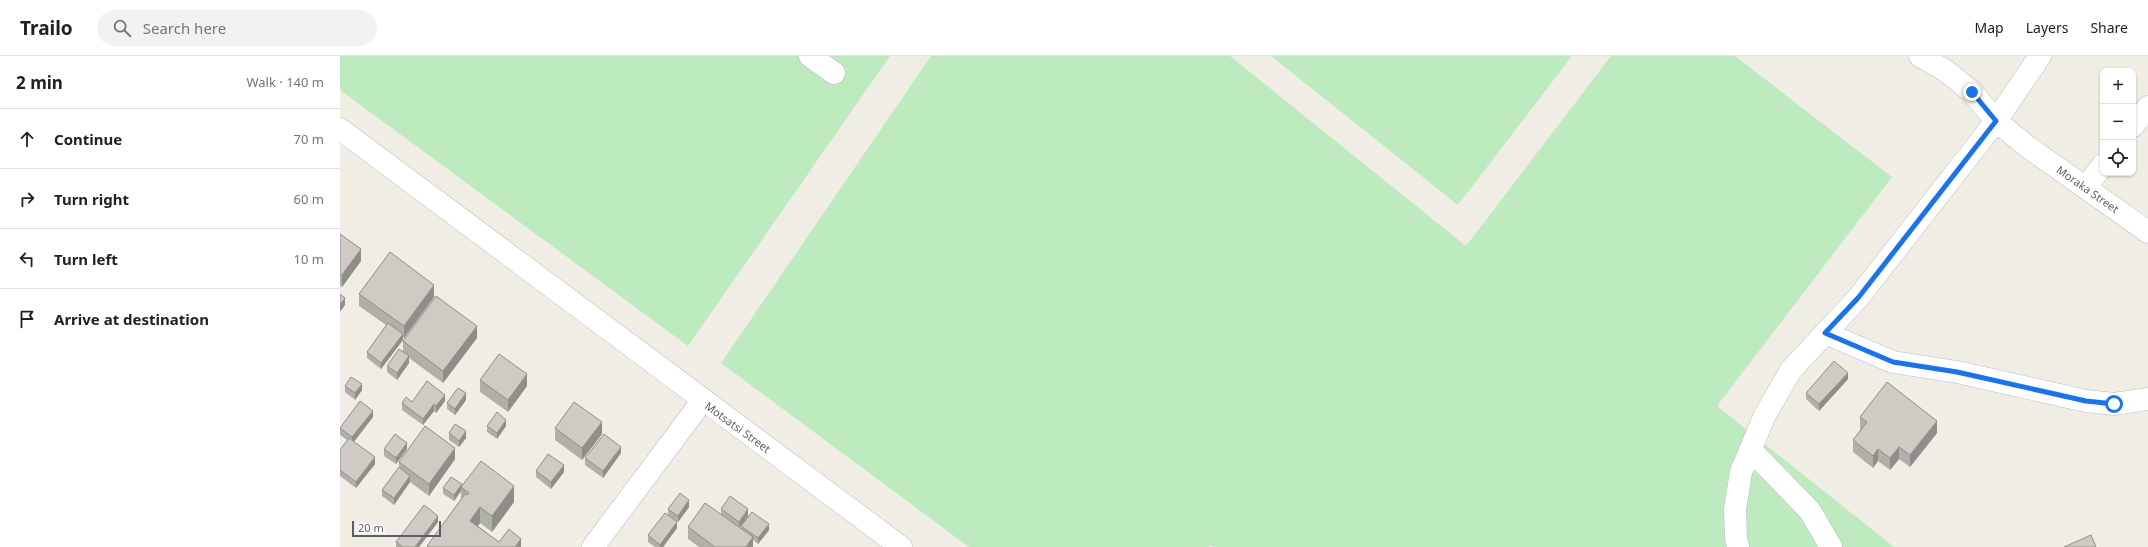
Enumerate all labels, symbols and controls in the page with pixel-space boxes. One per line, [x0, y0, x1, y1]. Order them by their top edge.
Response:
search box [97, 10, 377, 46]
text: Trailo [20, 15, 73, 41]
icon: search [111, 17, 133, 39]
text: Search here [143, 18, 226, 38]
text: Map [1975, 18, 2004, 37]
text: Layers [2026, 18, 2068, 37]
text: Share [2090, 18, 2128, 37]
map controls [2100, 68, 2136, 176]
button: + [2100, 68, 2136, 104]
text: 2 min [16, 71, 63, 94]
text: Walk · 140 m [246, 73, 324, 91]
route end [1963, 83, 1981, 101]
button: − [2100, 104, 2136, 140]
icon: ahead [16, 128, 38, 150]
text: Continue [54, 129, 122, 149]
text: 70 m [294, 130, 324, 148]
button: locate [2100, 140, 2136, 176]
street label: Moraka Street [2054, 162, 2122, 216]
icon: right [16, 188, 38, 210]
text: Turn right [54, 189, 129, 209]
text: 60 m [294, 190, 324, 208]
icon: left [16, 248, 38, 270]
text: Turn left [54, 249, 118, 269]
text: 10 m [294, 250, 324, 268]
icon: arrive [16, 308, 38, 330]
text: Arrive at destination [54, 309, 209, 329]
route start [2105, 395, 2123, 413]
street label: Motsatsi Street [702, 398, 774, 456]
scale bar [352, 519, 441, 538]
text: 20 m [358, 520, 384, 535]

